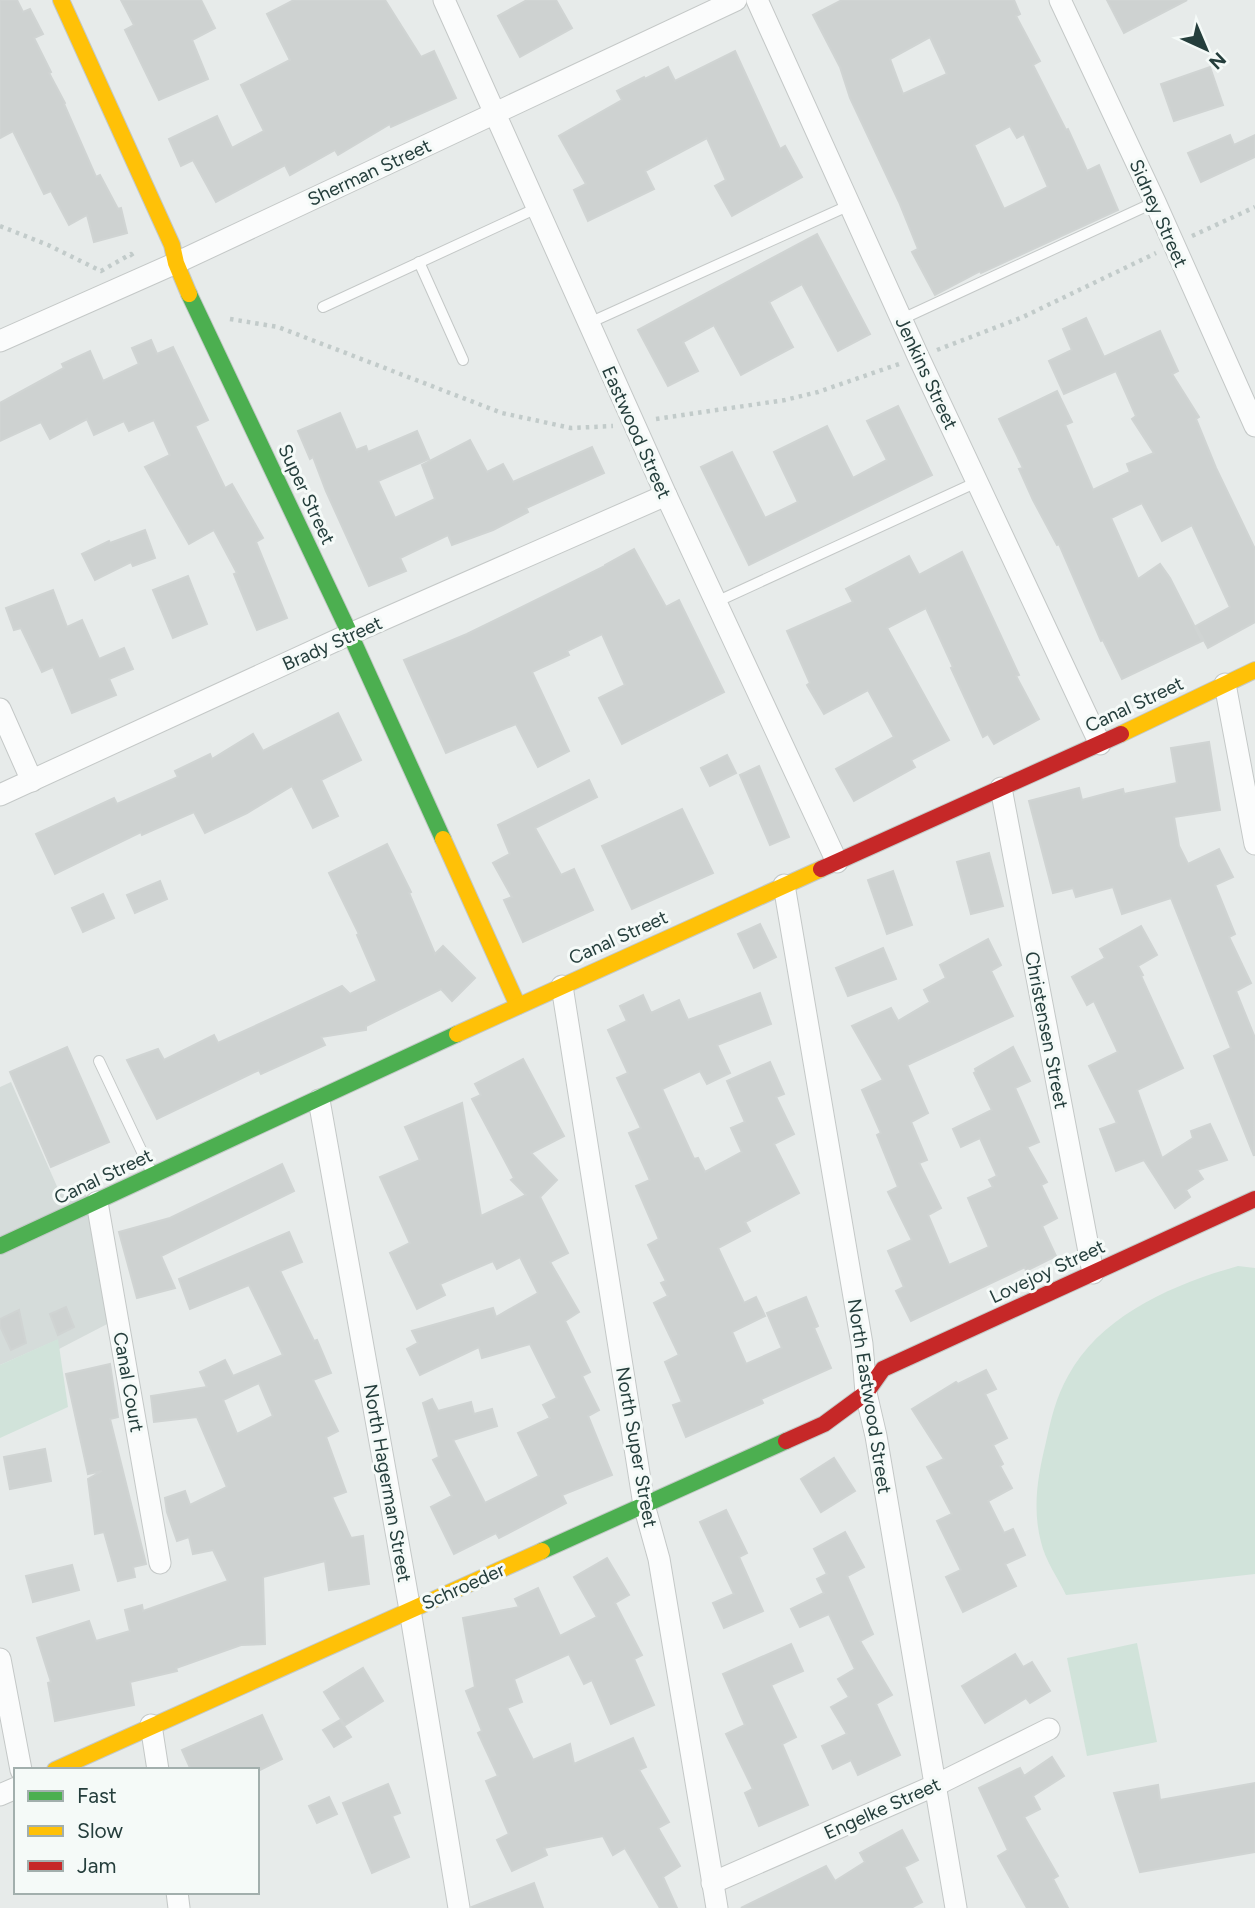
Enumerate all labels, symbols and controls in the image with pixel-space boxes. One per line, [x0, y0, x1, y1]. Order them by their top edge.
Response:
north arrow [1171, 14, 1241, 84]
text: N [1204, 47, 1231, 74]
street label: Sherman Street [304, 134, 435, 211]
street label: Sidney Street [1124, 156, 1193, 271]
street label: Jenkins Street [890, 313, 963, 433]
street label: Eastwood Street [597, 362, 676, 502]
street label: Super Street [273, 440, 340, 548]
street label: Brady Street [279, 611, 386, 676]
street label: Canal Street [1081, 672, 1187, 737]
street label: Canal Street [565, 905, 671, 969]
street label: Christensen Street [1020, 949, 1073, 1111]
street label: Canal Street [50, 1144, 156, 1209]
street label: Lovejoy Street [986, 1235, 1108, 1308]
street label: North Eastwood Street [843, 1297, 896, 1495]
street label: Canal Court [108, 1330, 149, 1434]
street label: North Super Street [611, 1365, 662, 1529]
street label: North Hagerman Street [359, 1382, 416, 1584]
street label: Schroeder [418, 1558, 509, 1615]
legend [14, 1768, 259, 1894]
street label: Engelke Street [821, 1773, 944, 1844]
text: Fast [77, 1783, 117, 1808]
text: Slow [77, 1818, 123, 1843]
text: Jam [77, 1853, 116, 1878]

